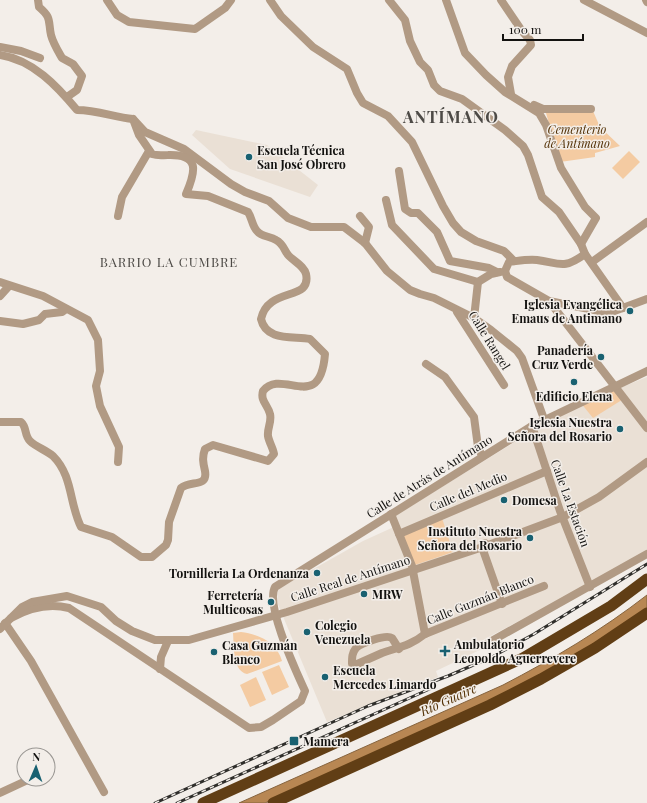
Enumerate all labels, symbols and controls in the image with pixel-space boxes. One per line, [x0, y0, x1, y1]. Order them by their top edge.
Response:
scale bar [503, 16, 583, 42]
text: 100 m [509, 21, 542, 37]
district label: ANTÍMANO [402, 106, 499, 127]
park label: Cementerio de Antímano [544, 121, 610, 151]
place label: Escuela Técnica San José Obrero [257, 142, 346, 172]
marker: Escuela Técnica San José Obrero [244, 152, 254, 162]
district label: BARRIO LA CUMBRE [100, 253, 238, 270]
place label: Iglesia Evangélica Emaus de Antimano [512, 296, 623, 326]
marker: Iglesia Evangélica Emaus de Antimano [625, 306, 635, 316]
street label: Calle Rangel [466, 308, 515, 373]
place label: Panadería Cruz Verde [532, 342, 594, 372]
marker: Panadería Cruz Verde [596, 352, 606, 362]
marker: Edificio Elena [569, 377, 579, 387]
place label: Edificio Elena [536, 388, 613, 404]
place label: Iglesia Nuestra Señora del Rosario [508, 414, 613, 444]
marker: Iglesia Nuestra Señora del Rosario [615, 424, 625, 434]
street label: Calle de Atrás de Antímano [363, 430, 495, 521]
street label: Calle La Estación [548, 457, 594, 549]
street label: Calle del Medio [427, 467, 510, 515]
place label: Domesa [512, 492, 558, 508]
marker: Domesa [499, 495, 509, 505]
place label: Instituto Nuestra Señora del Rosario [418, 523, 523, 553]
marker: Instituto Nuestra Señora del Rosario [525, 533, 535, 543]
street label: Calle Real de Antímano [288, 551, 412, 605]
place label: Tornilleria La Ordenanza [169, 565, 310, 581]
marker: Tornilleria La Ordenanza [312, 568, 322, 578]
street label: Calle Guzmán Blanco [424, 570, 536, 628]
place label: MRW [372, 586, 403, 602]
place label: Ferretería Multicosas [203, 587, 264, 617]
marker: MRW [359, 589, 369, 599]
marker: Ferretería Multicosas [266, 597, 276, 607]
place label: Colegio Venezuela [314, 617, 371, 647]
marker: Colegio Venezuela [302, 627, 312, 637]
place label: Ambulatorio Leopoldo Aguerrevere [453, 636, 576, 666]
place label: Casa Guzmán Blanco [222, 637, 298, 667]
marker: Ambulatorio Leopoldo Aguerrevere [439, 645, 451, 657]
marker: Casa Guzmán Blanco [209, 647, 219, 657]
place label: Escuela Mercedes Limardo [333, 662, 437, 692]
marker: Escuela Mercedes Limardo [320, 672, 330, 682]
water label: Río Guaire [416, 679, 479, 719]
place label: Mamera [303, 733, 350, 749]
marker: Mamera [288, 735, 300, 747]
north arrow [16, 747, 56, 787]
text: N [32, 749, 41, 764]

